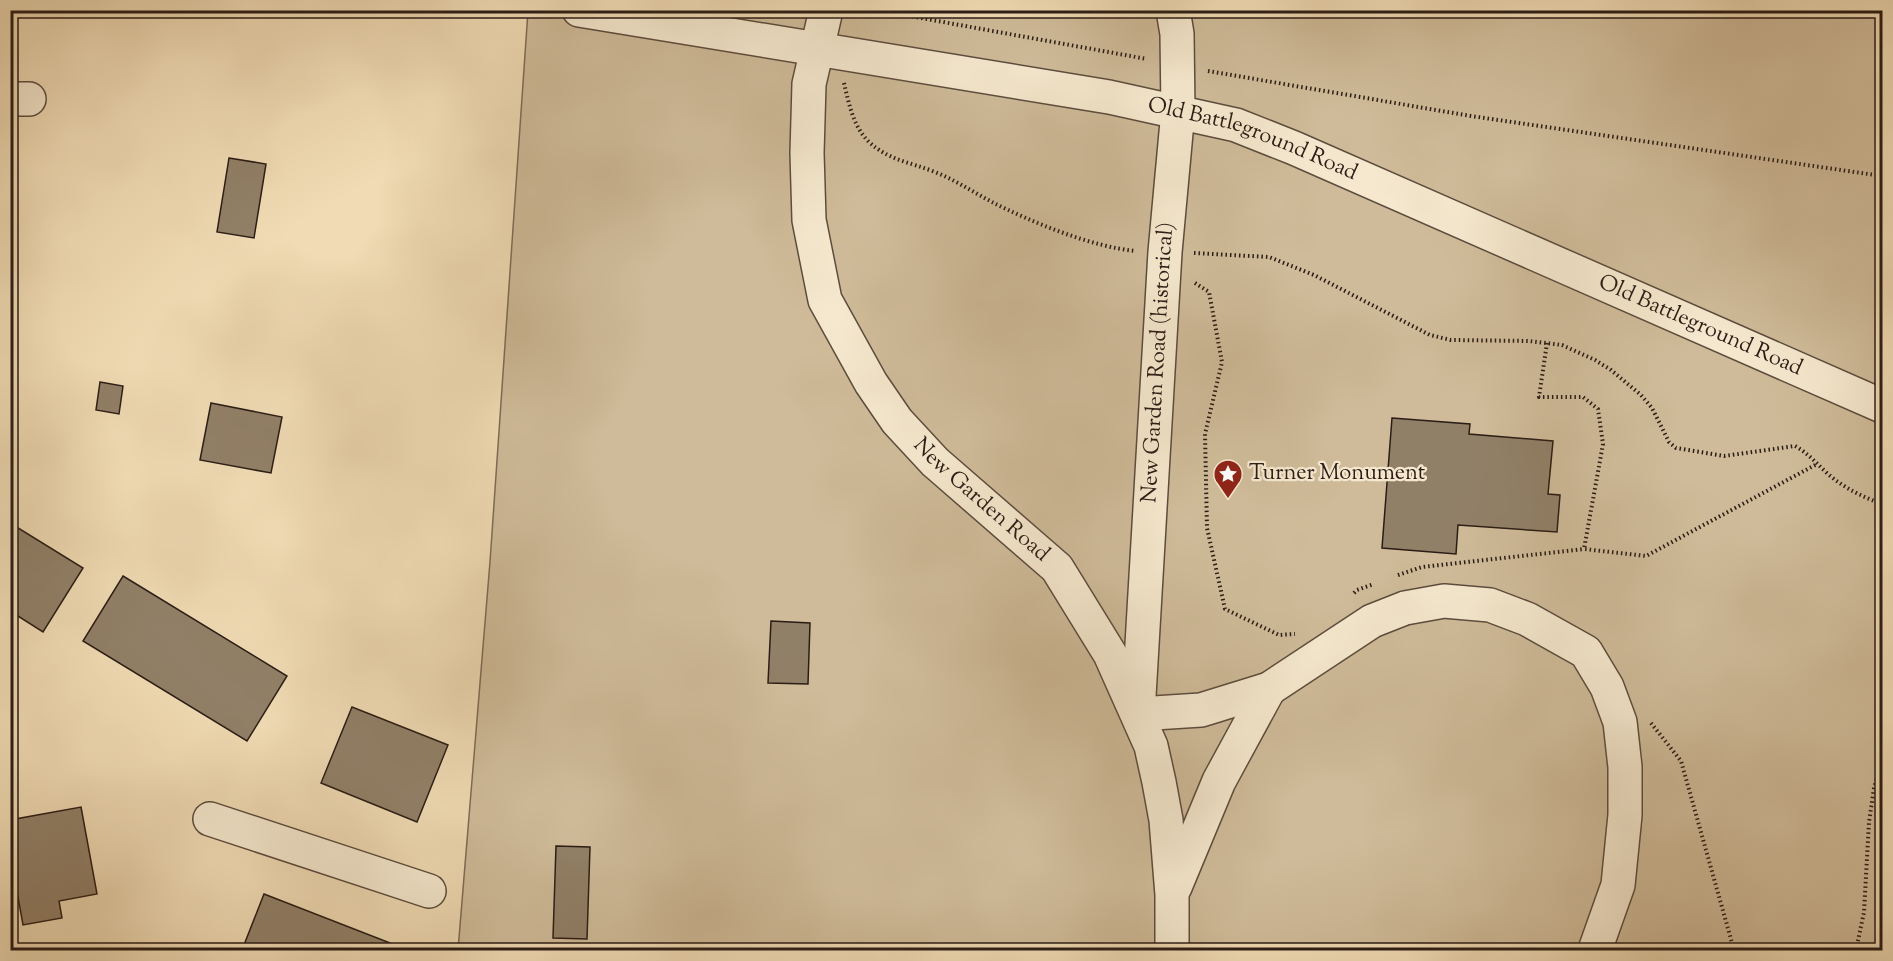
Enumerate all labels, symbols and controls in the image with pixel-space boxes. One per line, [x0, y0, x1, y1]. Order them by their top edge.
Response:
street label: Old Battleground Road [1144, 90, 1362, 190]
street label: New Garden Road (historical) [1134, 221, 1184, 504]
street label: Old Battleground Road [1593, 267, 1807, 385]
street label: New Garden Road [905, 431, 1056, 570]
place icon: Turner Monument [1212, 458, 1244, 500]
place label: Turner Monument [1249, 458, 1426, 490]

